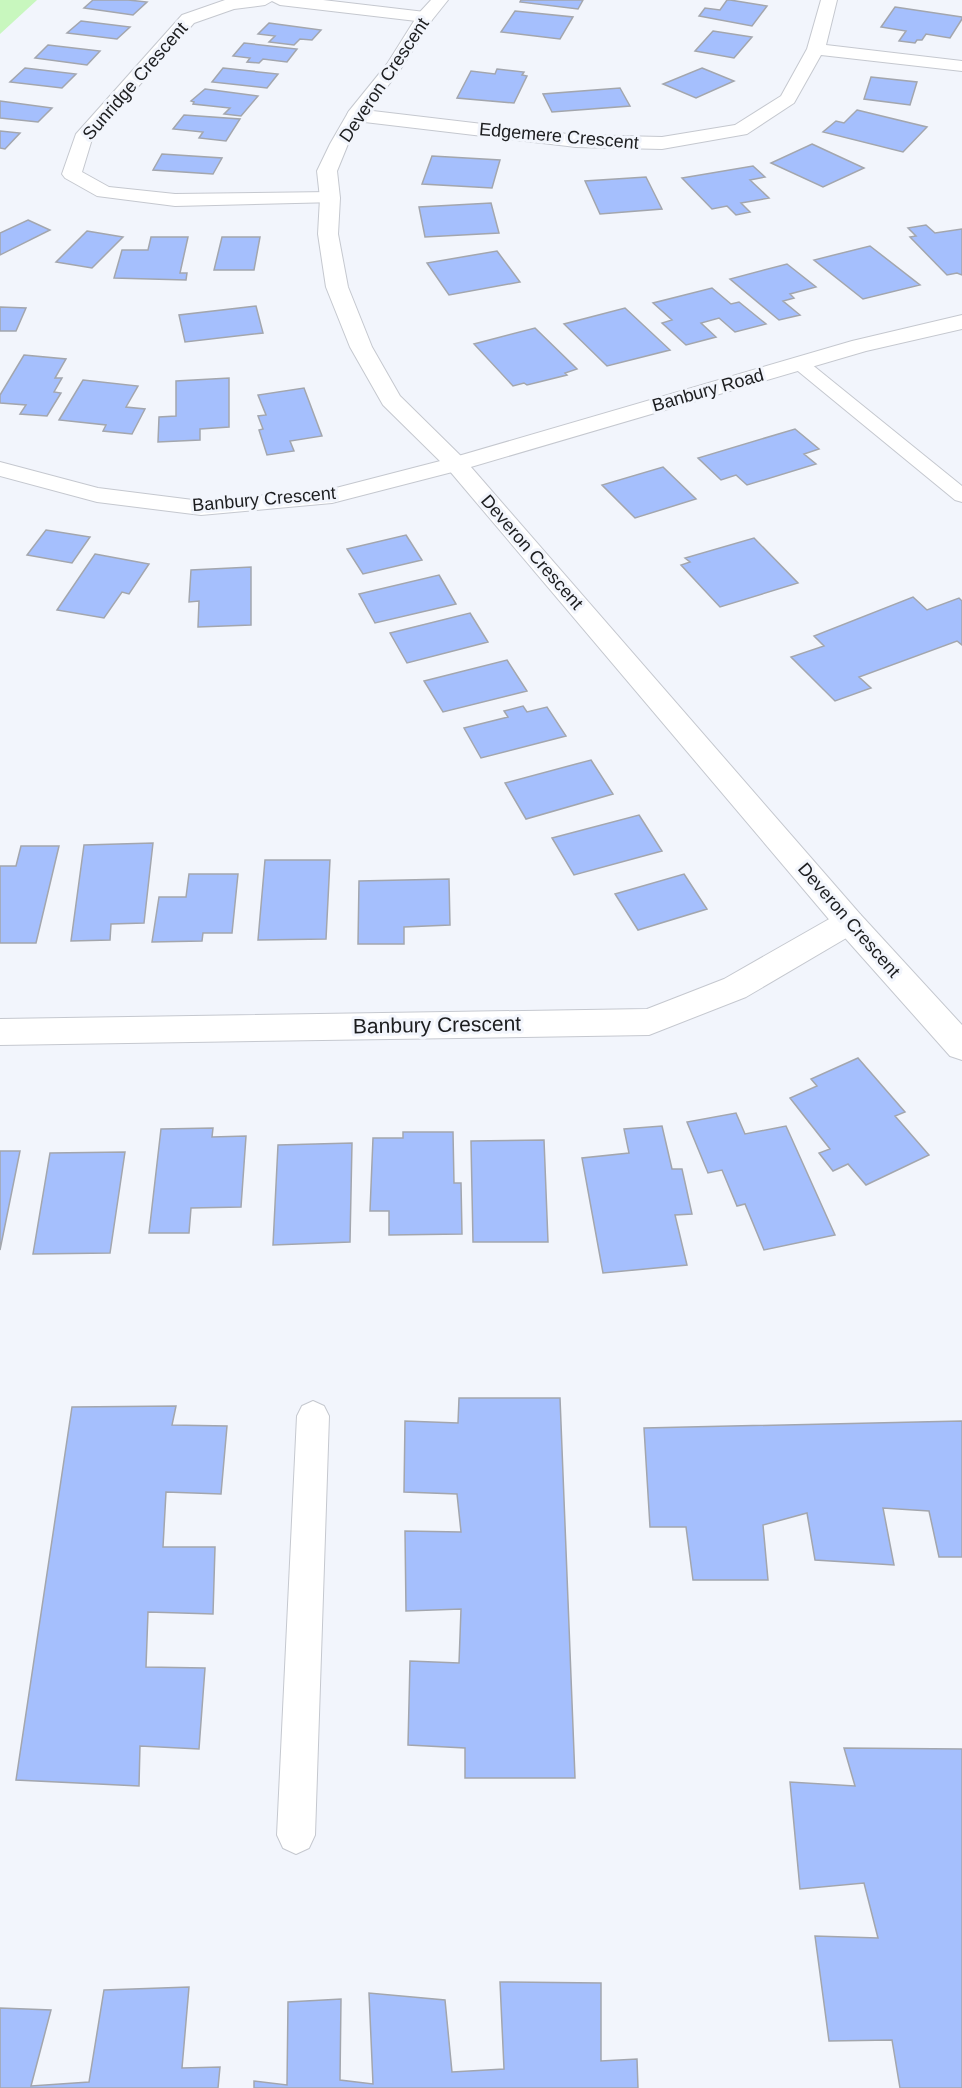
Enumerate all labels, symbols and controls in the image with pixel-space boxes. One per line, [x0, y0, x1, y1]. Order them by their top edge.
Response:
street label: Deveron Crescent [335, 14, 433, 146]
street label: Sunridge Crescent [79, 18, 191, 144]
street label: Edgemere Crescent [478, 119, 640, 153]
street label: Banbury Road [650, 365, 766, 415]
street label: Banbury Crescent [191, 483, 337, 515]
street label: Deveron Crescent [477, 491, 587, 613]
street label: Deveron Crescent [794, 859, 904, 981]
street label: Banbury Crescent [353, 1012, 521, 1037]

